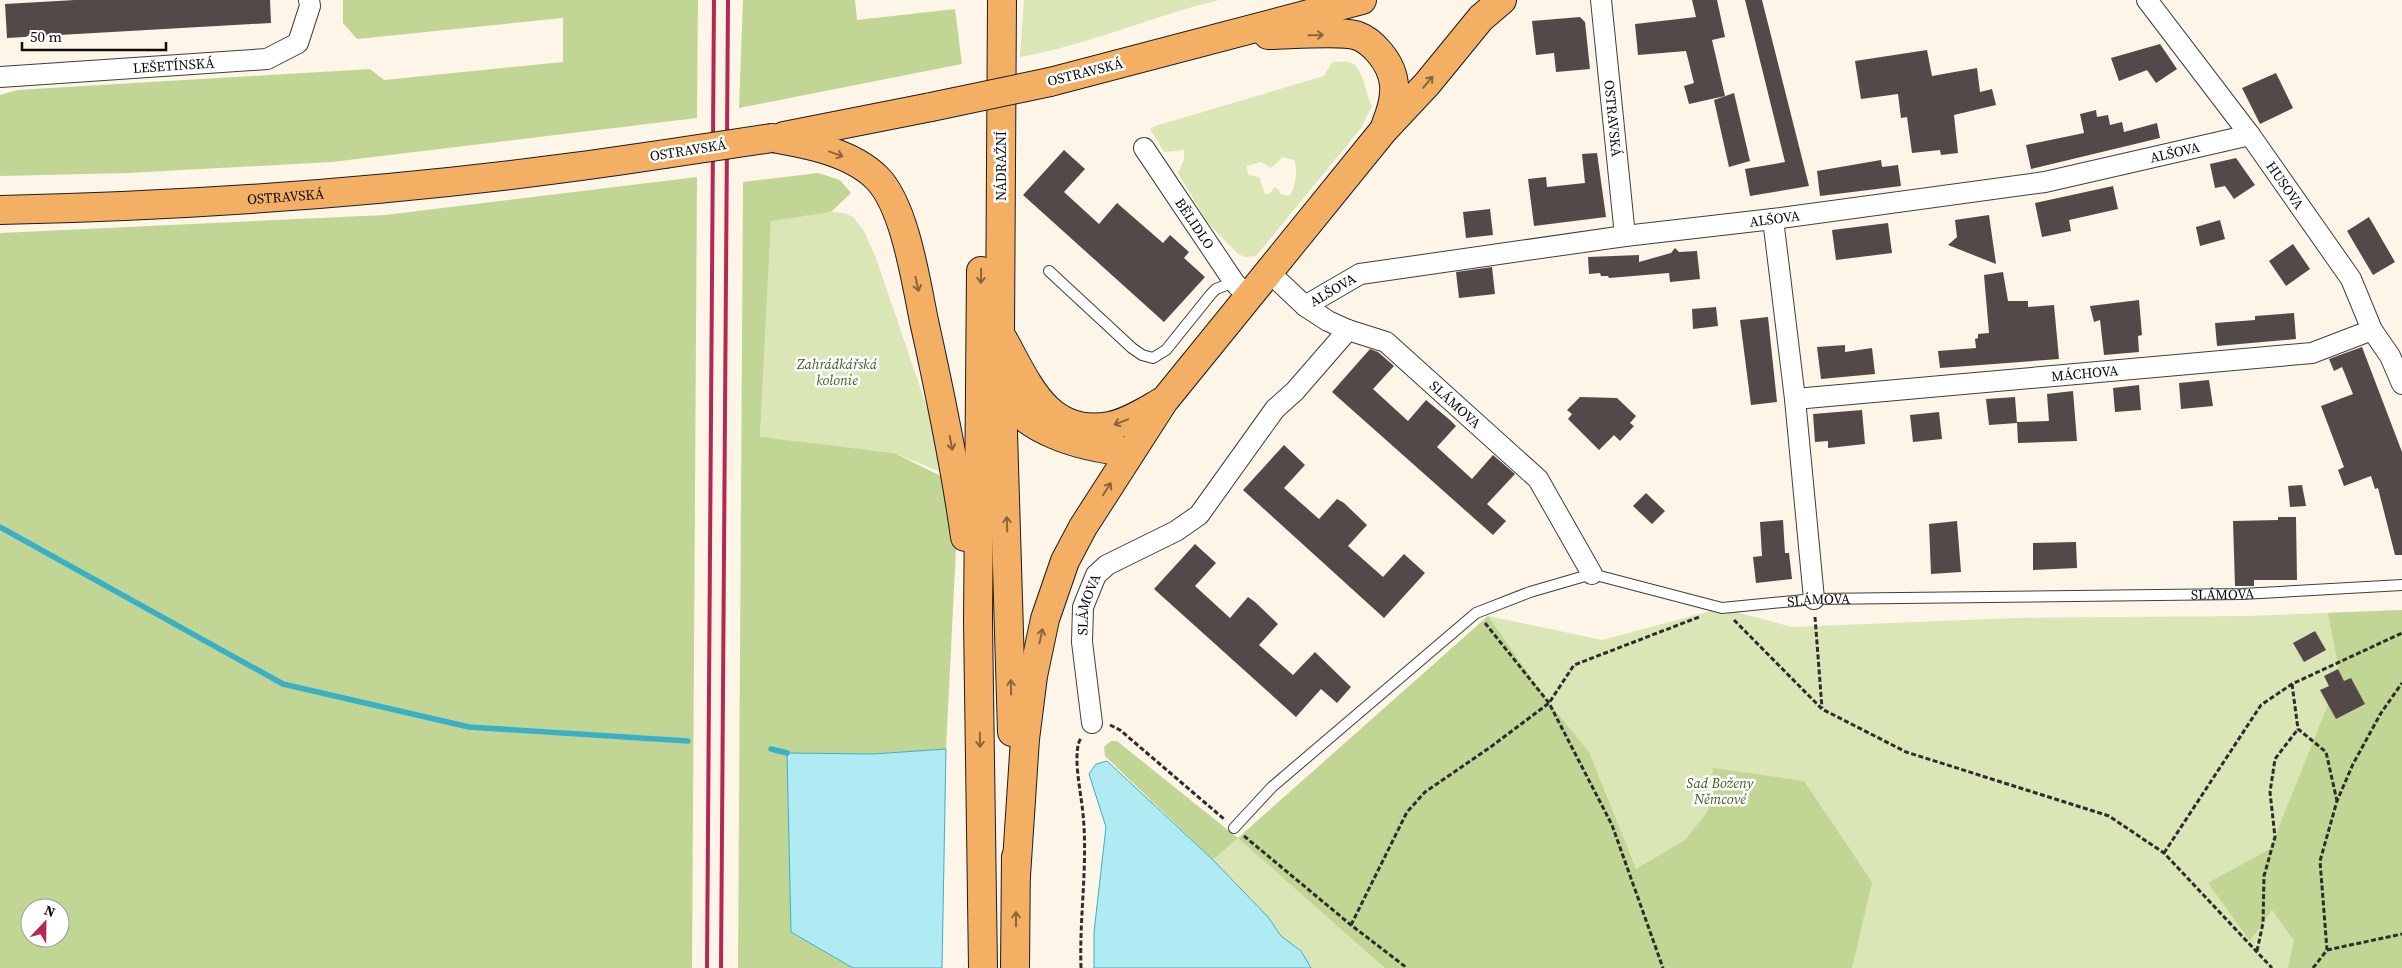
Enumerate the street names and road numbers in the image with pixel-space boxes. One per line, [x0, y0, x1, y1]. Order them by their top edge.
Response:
street label: LEŠETÍNSKÁ [132, 53, 216, 78]
street label: OSTRAVSKÁ [1045, 53, 1126, 91]
street label: OSTRAVSKÁ [1599, 79, 1627, 159]
street label: NÁDRAŽNÍ [991, 131, 1011, 201]
street label: OSTRAVSKÁ [648, 134, 728, 166]
street label: ALŠOVA [2148, 137, 2202, 168]
street label: HUSOVA [2261, 157, 2309, 214]
street label: OSTRAVSKÁ [246, 184, 326, 209]
street label: BĚLIDLO [1170, 194, 1219, 253]
street label: ALŠOVA [1748, 205, 1802, 232]
street label: ALŠOVA [1306, 268, 1360, 311]
street label: MÁCHOVA [2050, 360, 2120, 386]
street label: SLÁMOVA [1425, 376, 1486, 433]
street label: SLÁMOVA [1072, 570, 1106, 636]
street label: SLÁMOVA [2191, 583, 2256, 605]
street label: SLÁMOVA [1786, 589, 1851, 612]

